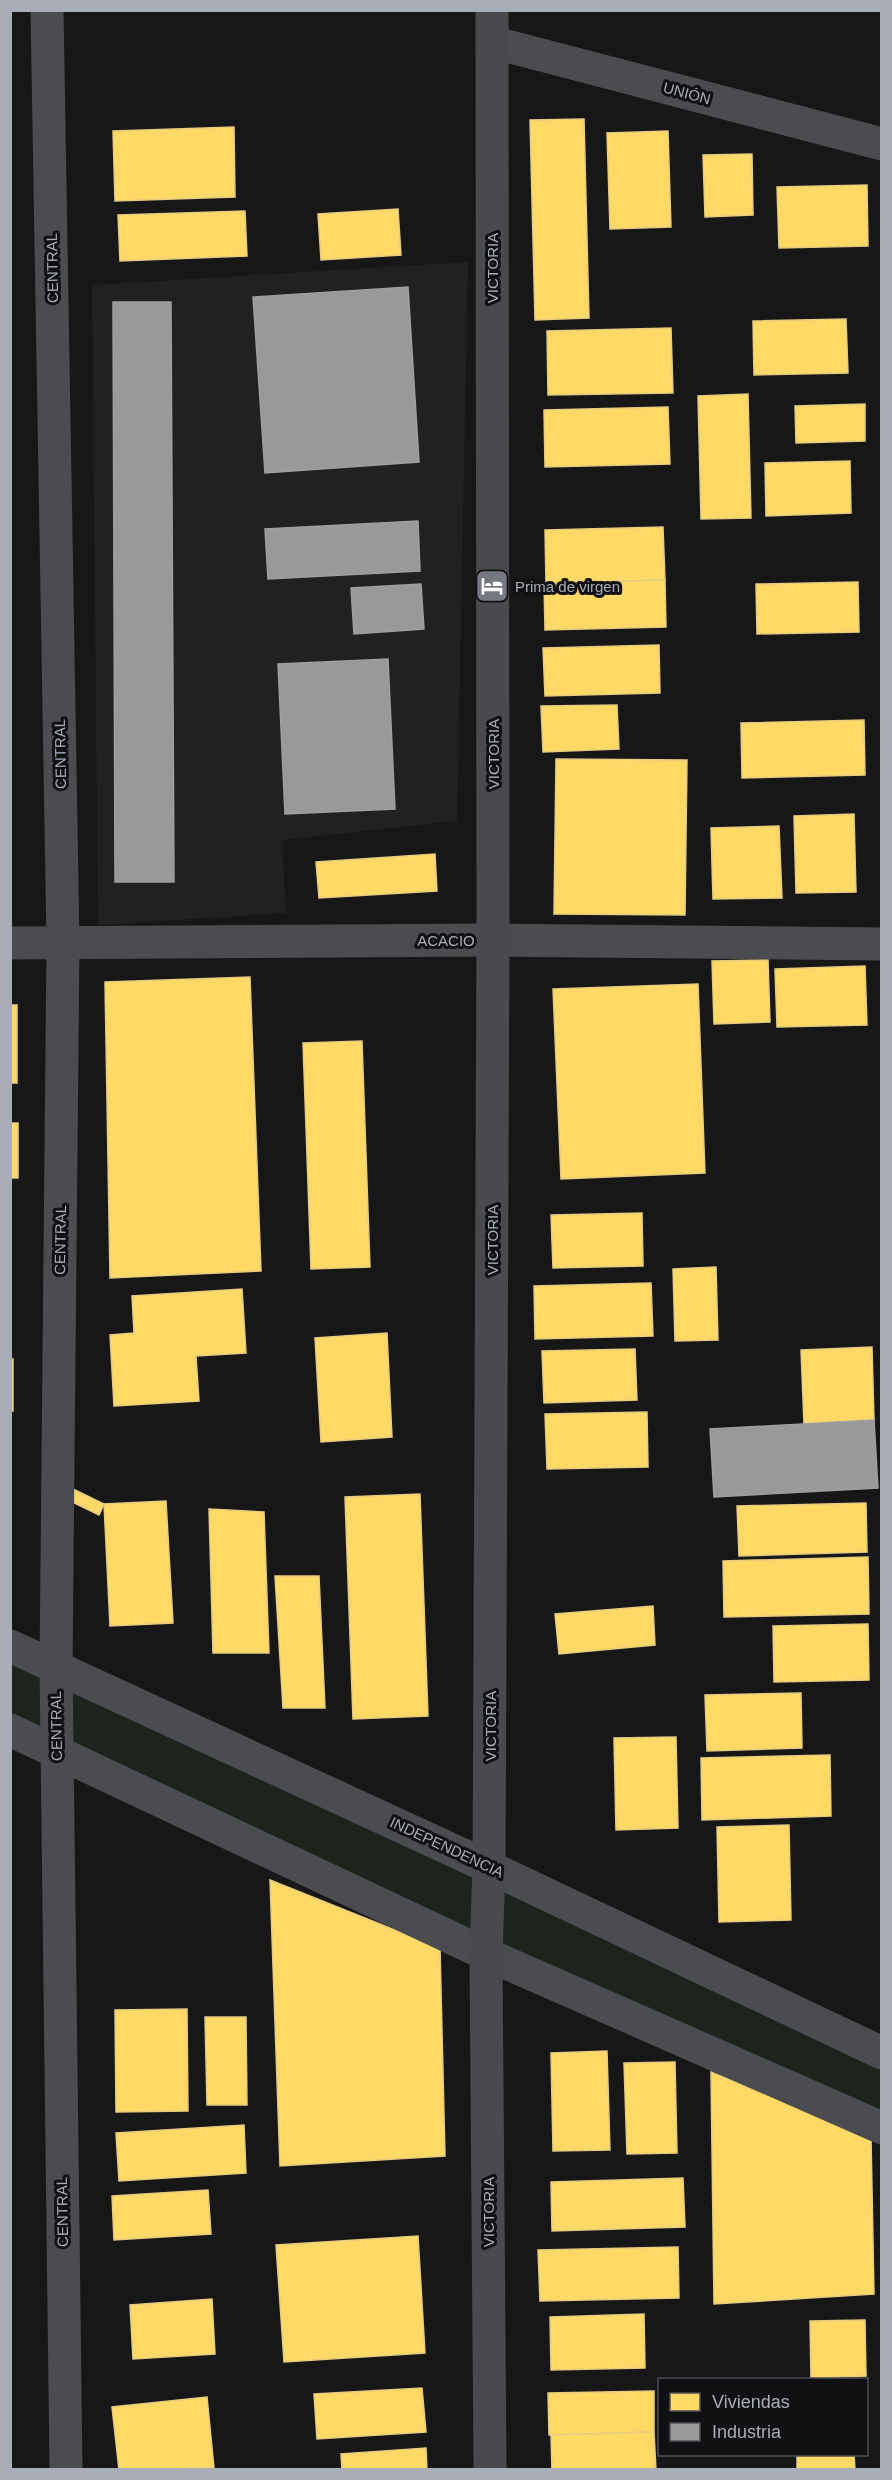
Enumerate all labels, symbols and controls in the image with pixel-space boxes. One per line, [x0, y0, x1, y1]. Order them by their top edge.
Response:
street label: UNIÓN [661, 79, 713, 107]
street label: CENTRAL [43, 233, 61, 303]
street label: VICTORIA [484, 233, 501, 303]
hotel icon: Prima de virgen [474, 568, 510, 604]
place label: Prima de virgen [515, 578, 620, 595]
street label: CENTRAL [51, 719, 69, 789]
street label: VICTORIA [485, 719, 502, 789]
street label: ACACIO [417, 932, 475, 949]
street label: CENTRAL [51, 1205, 69, 1275]
street label: VICTORIA [484, 1205, 501, 1275]
street label: CENTRAL [47, 1691, 65, 1761]
street label: VICTORIA [482, 1691, 499, 1761]
street label: INDEPENDENCIA [388, 1813, 506, 1881]
street label: CENTRAL [53, 2177, 71, 2247]
street label: VICTORIA [480, 2177, 497, 2247]
legend [658, 2378, 868, 2456]
text: Viviendas [712, 2392, 790, 2412]
text: Industria [712, 2422, 782, 2442]

